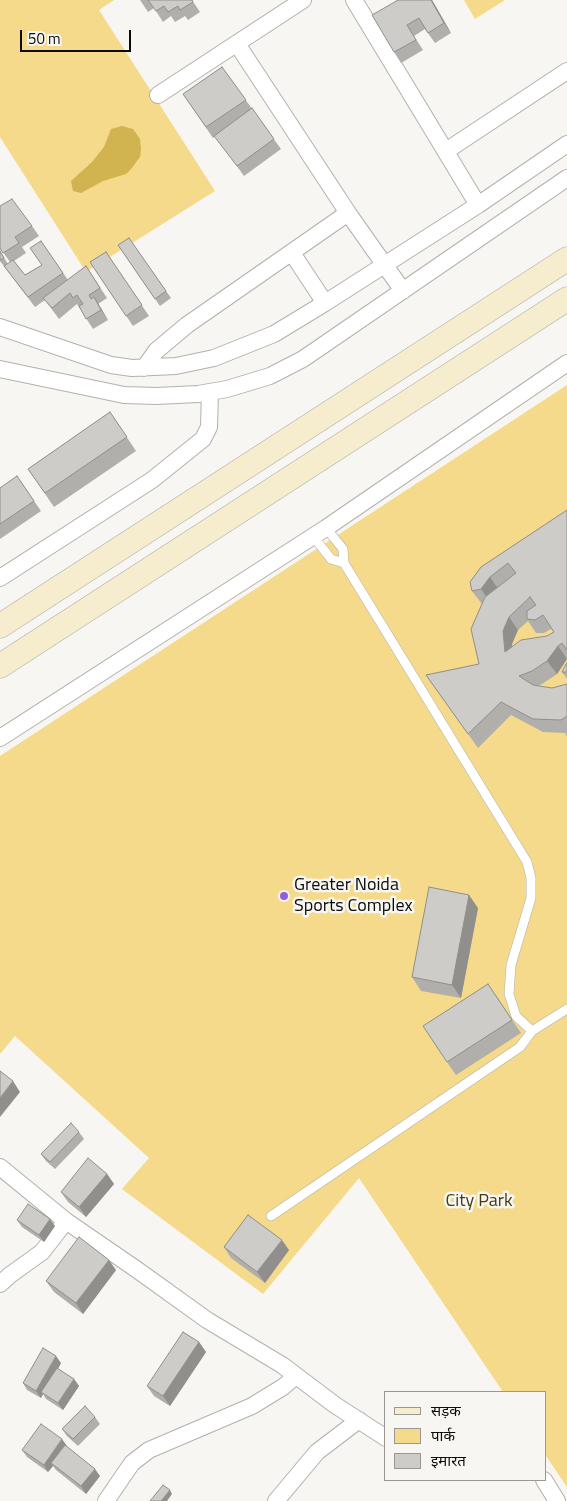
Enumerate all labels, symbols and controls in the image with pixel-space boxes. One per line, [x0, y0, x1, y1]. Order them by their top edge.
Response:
scale bar [22, 20, 134, 52]
text: 50 m [28, 27, 61, 50]
place label: Greater Noida Sports Complex [294, 875, 413, 918]
marker: Greater Noida Sports Complex [278, 890, 290, 902]
park label: City Park [445, 1191, 513, 1213]
legend [384, 1391, 547, 1481]
text: सड़क [431, 1399, 461, 1422]
text: पार्क [431, 1424, 455, 1447]
text: इमारत [431, 1449, 466, 1472]

